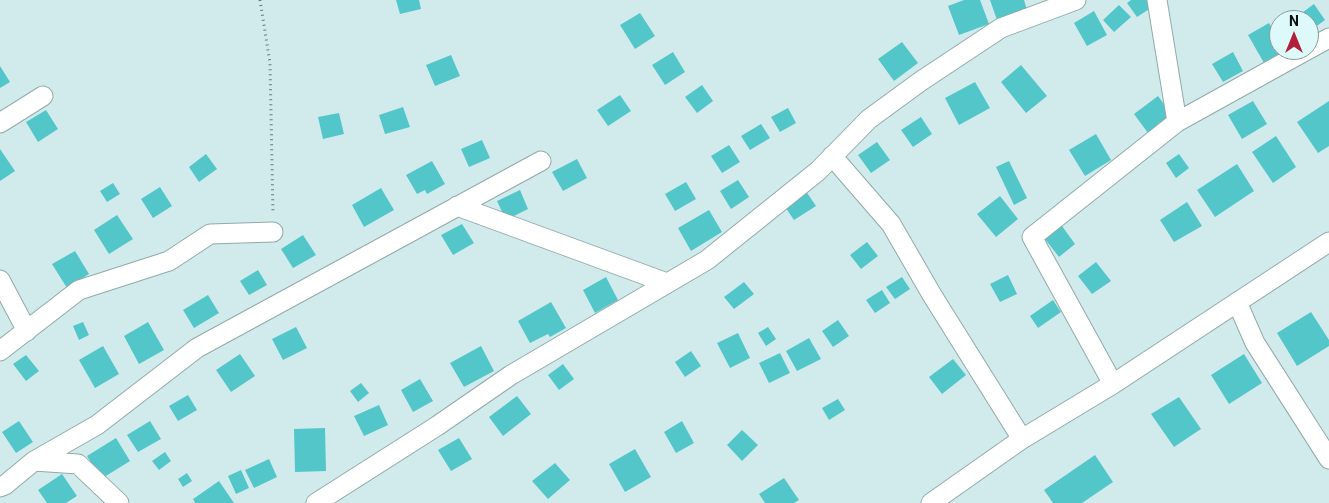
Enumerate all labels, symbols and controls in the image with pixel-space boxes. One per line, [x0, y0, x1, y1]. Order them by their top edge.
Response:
north arrow [1269, 10, 1319, 60]
text: N [1289, 13, 1299, 29]

